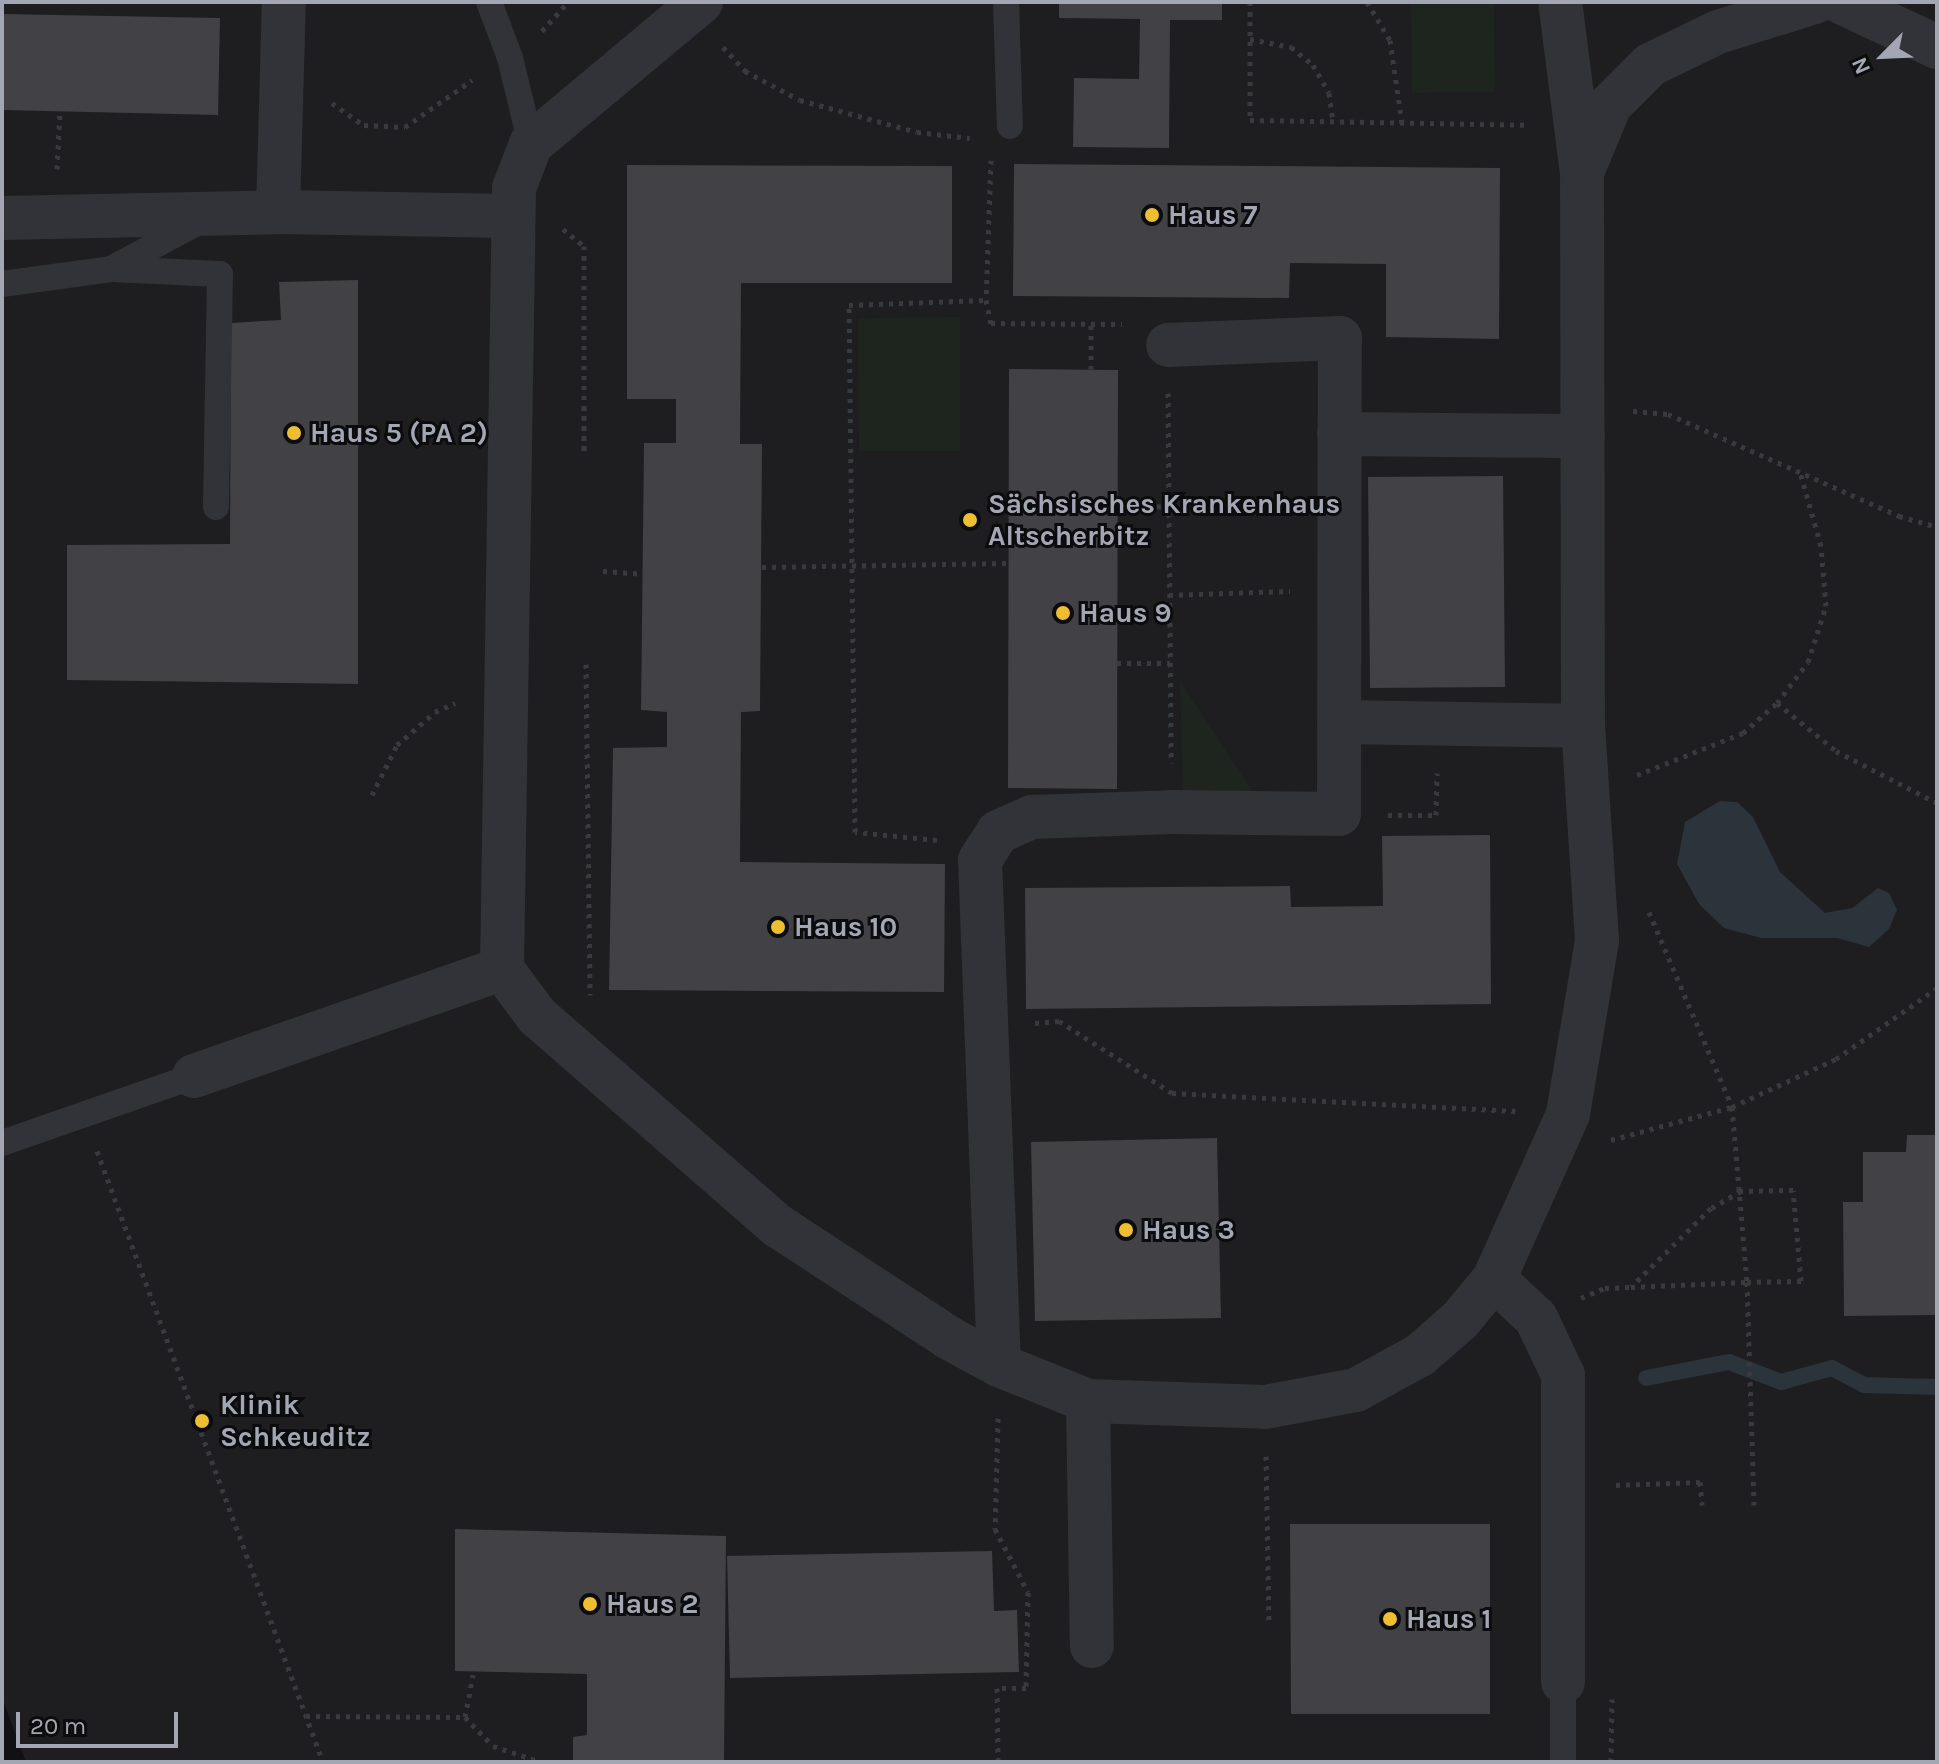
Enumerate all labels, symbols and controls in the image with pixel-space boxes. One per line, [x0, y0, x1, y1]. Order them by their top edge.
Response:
north arrow [1843, 16, 1923, 96]
text: N [1846, 53, 1876, 78]
place label: Haus 7 [1168, 198, 1257, 232]
marker: Haus 7 [1143, 206, 1161, 224]
place label: Haus 5 (PA 2) [310, 416, 488, 450]
marker: Haus 5 (PA 2) [285, 424, 303, 442]
place label: Sächsisches Krankenhaus Altscherbitz [988, 487, 1340, 553]
marker: Sächsisches Krankenhaus Altscherbitz [959, 509, 981, 531]
place label: Haus 9 [1079, 596, 1172, 630]
marker: Haus 9 [1054, 604, 1072, 622]
place label: Haus 10 [794, 910, 897, 944]
marker: Haus 10 [769, 918, 787, 936]
place label: Haus 3 [1142, 1213, 1235, 1247]
marker: Haus 3 [1117, 1221, 1135, 1239]
place label: Klinik Schkeuditz [220, 1388, 370, 1454]
marker: Klinik Schkeuditz [191, 1410, 213, 1432]
place label: Haus 2 [606, 1587, 698, 1621]
marker: Haus 2 [581, 1595, 599, 1613]
place label: Haus 1 [1406, 1602, 1492, 1636]
marker: Haus 1 [1381, 1610, 1399, 1628]
scale bar [20, 1696, 182, 1746]
text: 20 m [30, 1712, 86, 1740]

